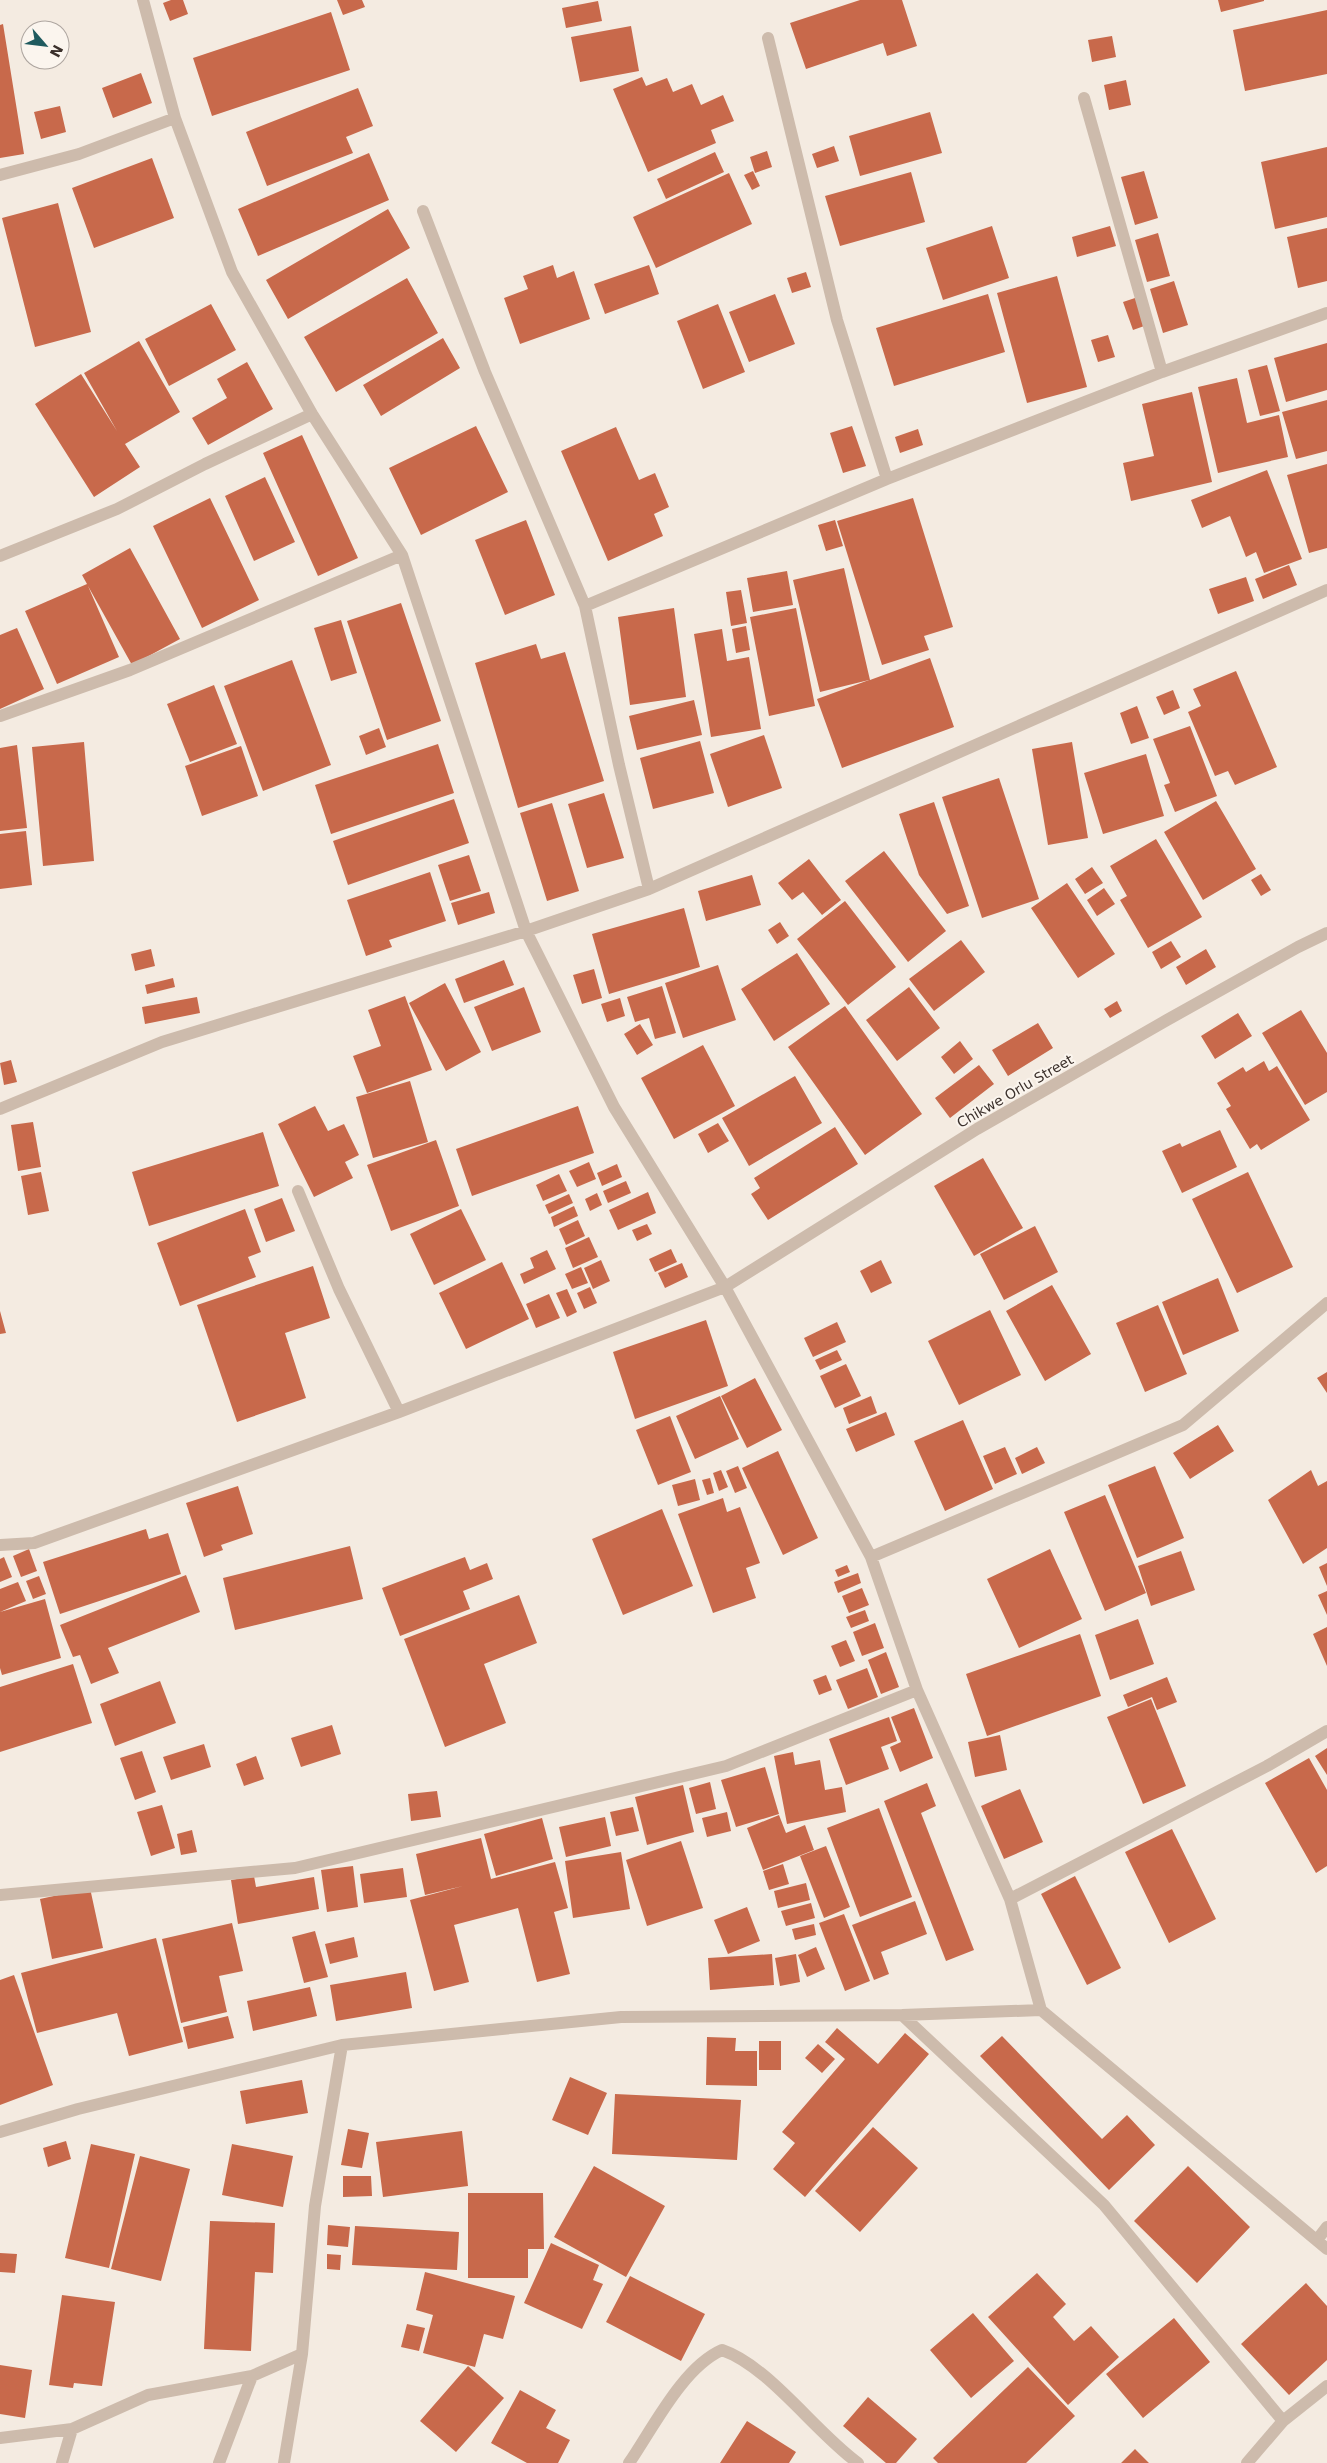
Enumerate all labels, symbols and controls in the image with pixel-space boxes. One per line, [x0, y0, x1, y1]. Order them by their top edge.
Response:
north arrow [20, 20, 70, 70]
text: N [47, 42, 66, 60]
street label: Chikwe Orlu Street [954, 1051, 1076, 1131]

